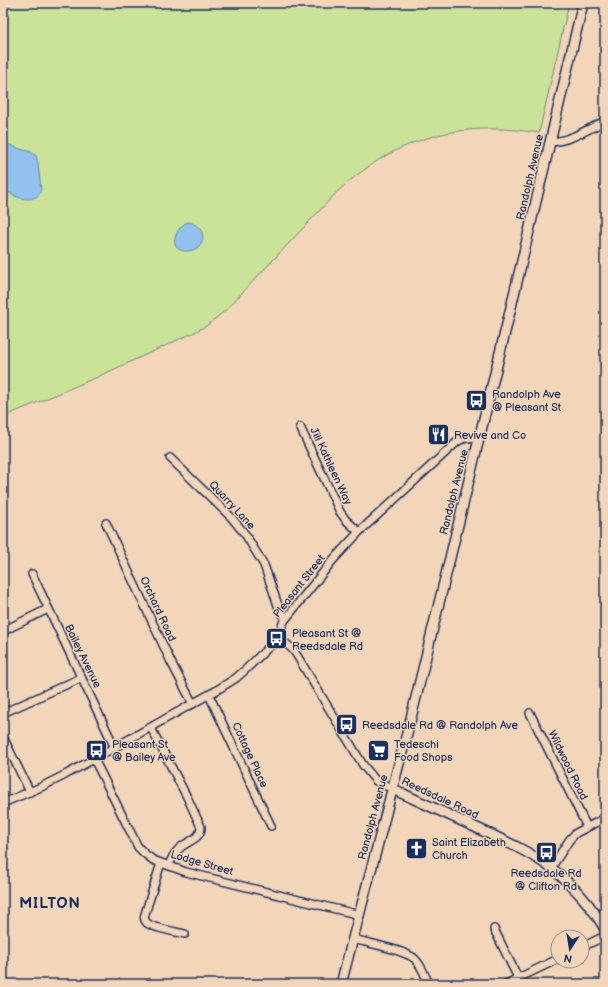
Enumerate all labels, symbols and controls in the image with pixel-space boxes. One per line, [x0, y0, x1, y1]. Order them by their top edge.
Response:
street label: Randolph Avenue [514, 132, 546, 221]
bus stop icon: Randolph Ave @ Pleasant St [464, 387, 490, 413]
place label: Randolph Ave @ Pleasant St [492, 388, 562, 414]
restaurant icon: Revive and Co [426, 422, 452, 448]
street label: Jill Kathleen Way [307, 425, 355, 507]
place label: Revive and Co [454, 429, 526, 442]
street label: Randolph Avenue [437, 447, 471, 536]
street label: Quarry Lane [206, 478, 258, 532]
street label: Pleasant Street [270, 551, 328, 620]
street label: Orchard Road [137, 575, 179, 643]
street label: Bailey Avenue [62, 622, 104, 690]
bus stop icon: Pleasant St @ Reedsdale Rd [264, 626, 290, 652]
place label: Pleasant St @ Reedsdale Rd [292, 627, 363, 653]
bus stop icon: Reedsdale Rd @ Randolph Ave [334, 712, 360, 738]
place label: Reedsdale Rd @ Randolph Ave [362, 719, 518, 732]
street label: Cottage Place [229, 720, 271, 790]
street label: Wildwood Road [545, 728, 591, 802]
bus stop icon: Pleasant St @ Bailey Ave [84, 737, 110, 763]
supermarket icon: Tedeschi Food Shops [365, 737, 391, 763]
place label: Pleasant St @ Bailey Ave [112, 738, 176, 764]
place label: Tedeschi Food Shops [394, 738, 453, 764]
street label: Randolph Avenue [355, 773, 391, 861]
street label: Reedsdale Road [399, 774, 481, 822]
church icon: Saint Elizabeth Church [403, 835, 429, 861]
place label: Saint Elizabeth Church [432, 836, 506, 862]
bus stop icon: Reedsdale Rd @ Clifton Rd [533, 840, 559, 866]
street label: Lodge Street [169, 848, 235, 878]
place label: Reedsdale Rd @ Clifton Rd [510, 867, 582, 893]
district label: MILTON [19, 894, 81, 913]
north arrow [550, 929, 590, 969]
text: N [563, 951, 573, 966]

